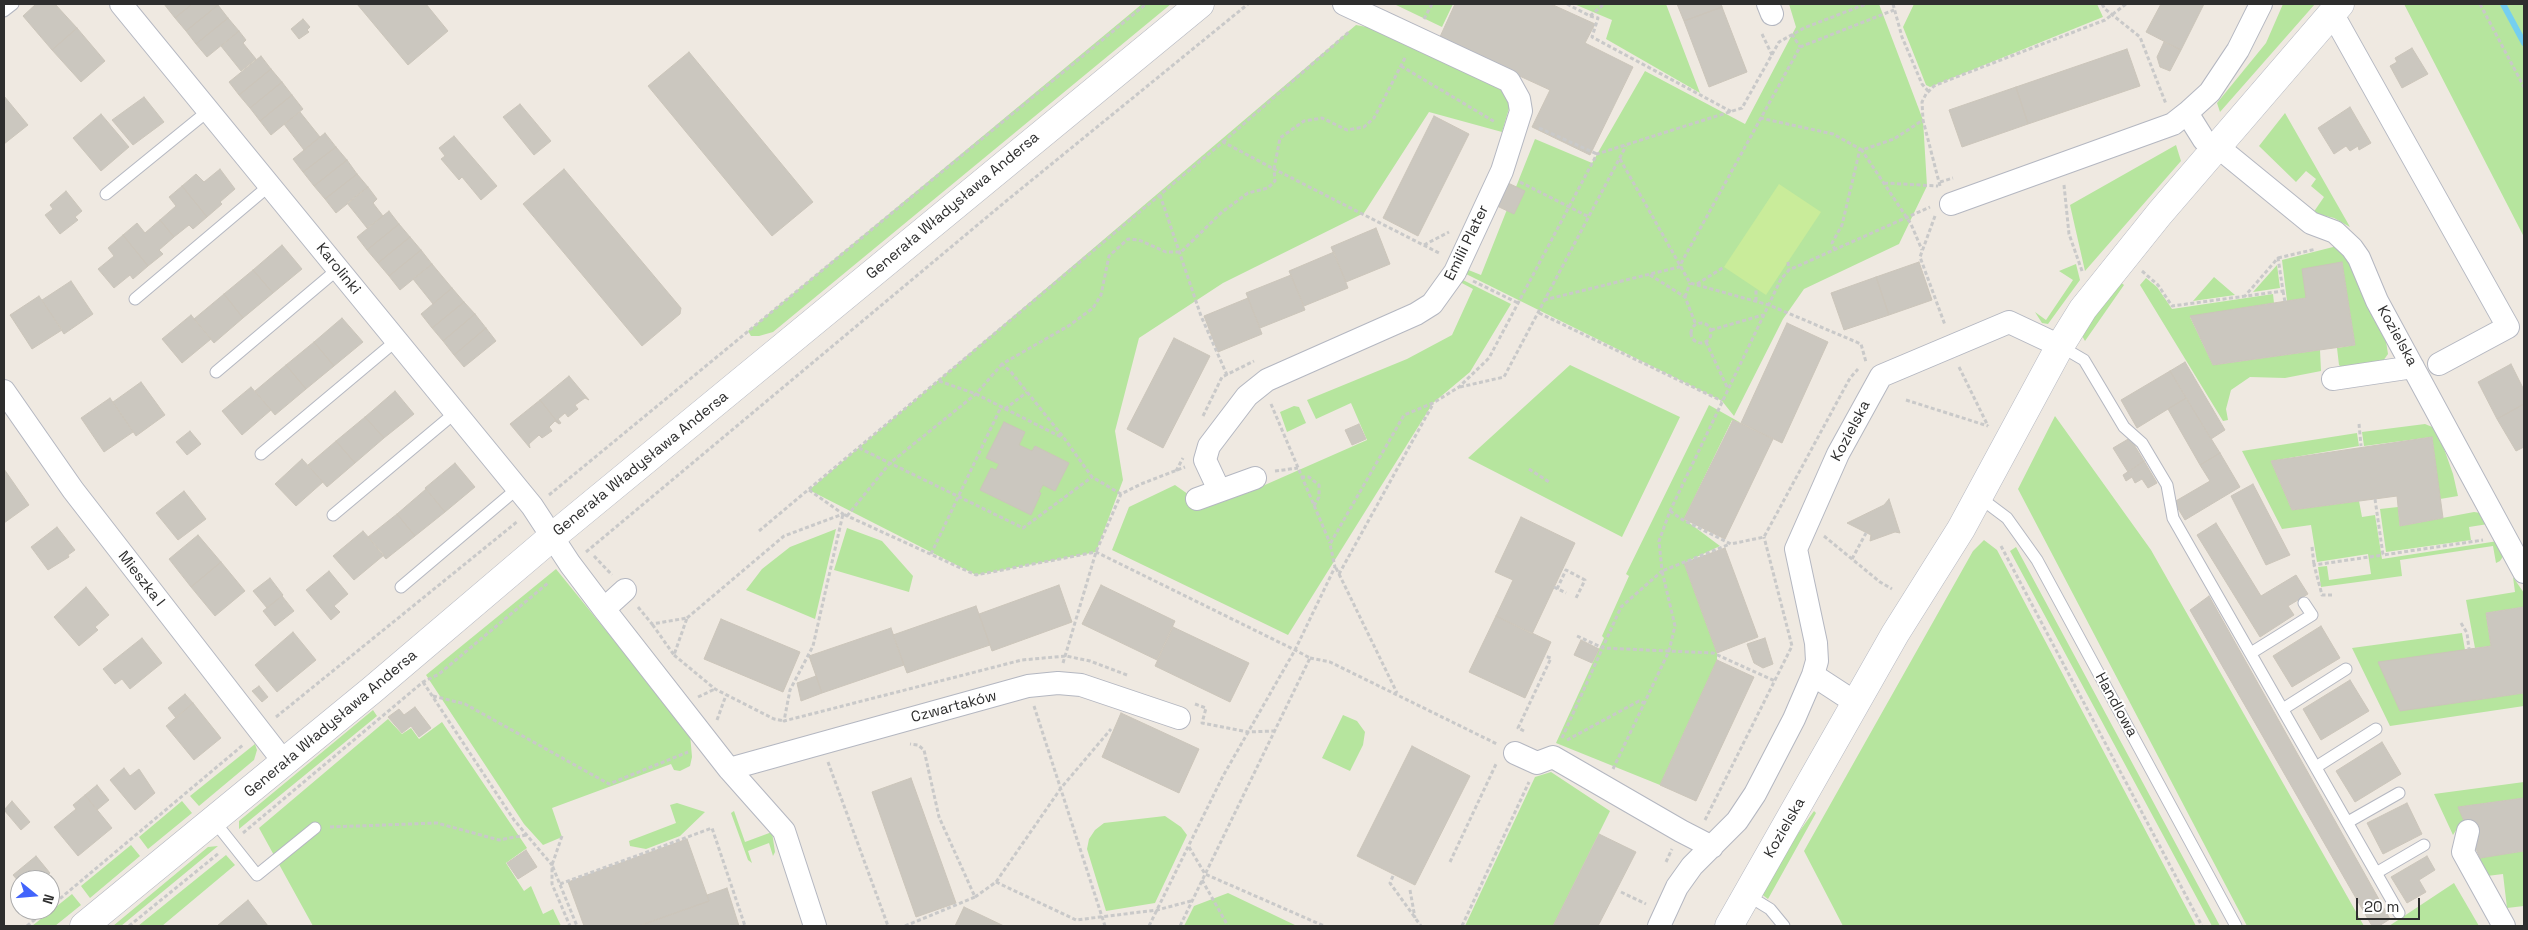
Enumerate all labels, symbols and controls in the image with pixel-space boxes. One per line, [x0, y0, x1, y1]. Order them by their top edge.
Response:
street label: Generała Władysława Andersa [863, 128, 1043, 284]
street label: Emilii Plater [1441, 202, 1493, 284]
street label: Karolinki [312, 240, 364, 298]
street label: Kozielska [2373, 303, 2421, 369]
street label: Generała Władysława Andersa [550, 388, 732, 540]
street label: Kozielska [1827, 397, 1875, 465]
street label: Mieszka I [114, 548, 168, 610]
street label: Generała Władysława Andersa [241, 646, 421, 802]
street label: Handlowa [2091, 670, 2141, 740]
street label: Czwartaków [909, 687, 999, 727]
street label: Kozielska [1761, 795, 1809, 861]
north arrow [10, 870, 60, 920]
scale bar [2358, 888, 2422, 920]
text: N [38, 892, 58, 906]
text: 20 m [2364, 897, 2399, 916]

